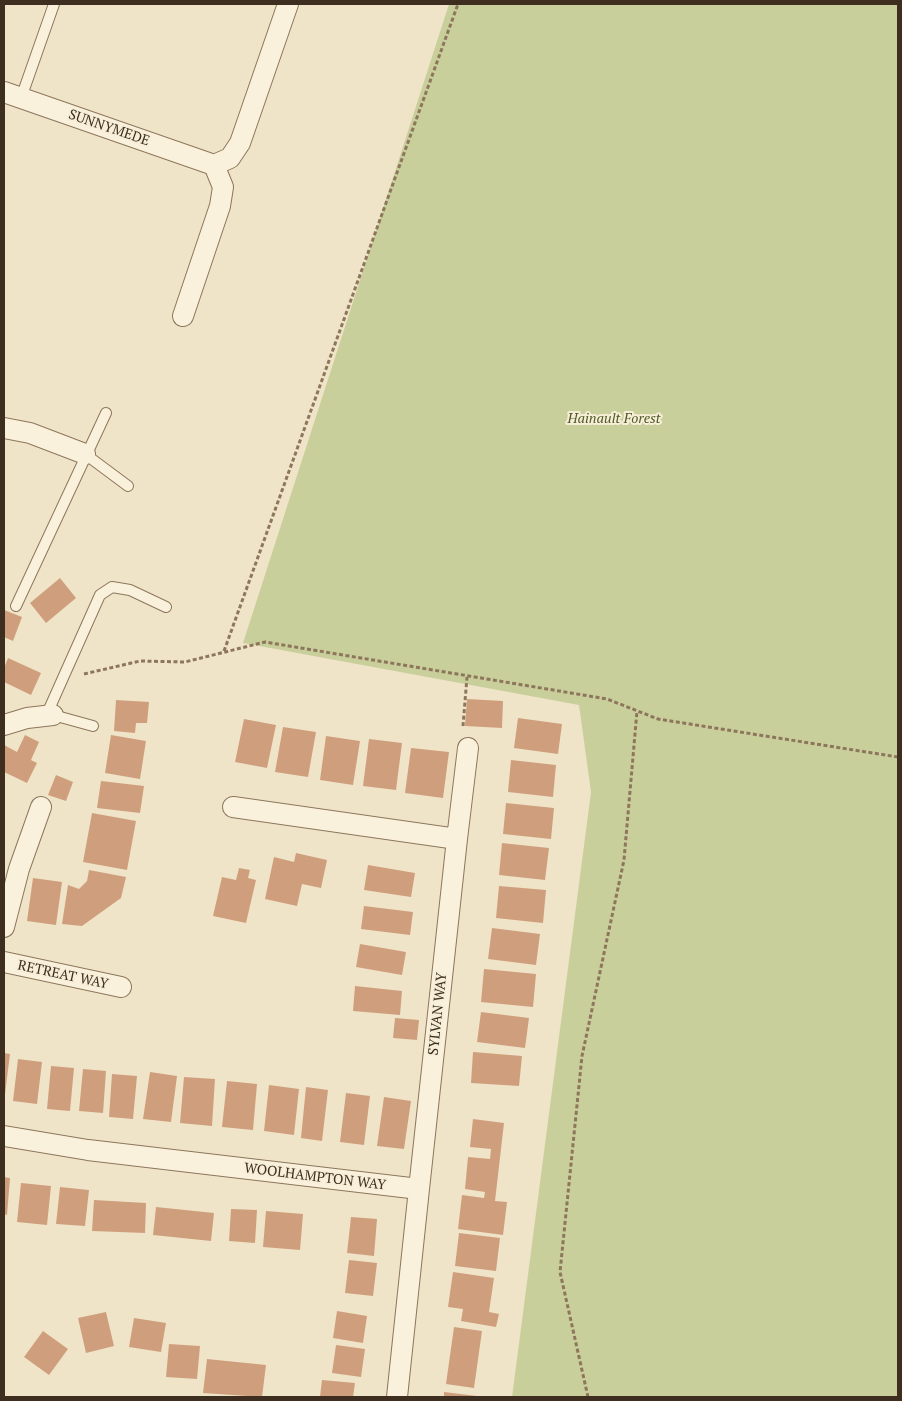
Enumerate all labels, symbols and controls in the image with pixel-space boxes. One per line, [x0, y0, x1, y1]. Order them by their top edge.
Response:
street label: SUNNYMEDE [66, 106, 152, 150]
park label: Hainault Forest [567, 411, 661, 427]
street label: RETREAT WAY [16, 957, 110, 993]
street label: SYLVAN WAY [425, 972, 451, 1056]
street label: WOOLHAMPTON WAY [243, 1160, 387, 1194]

